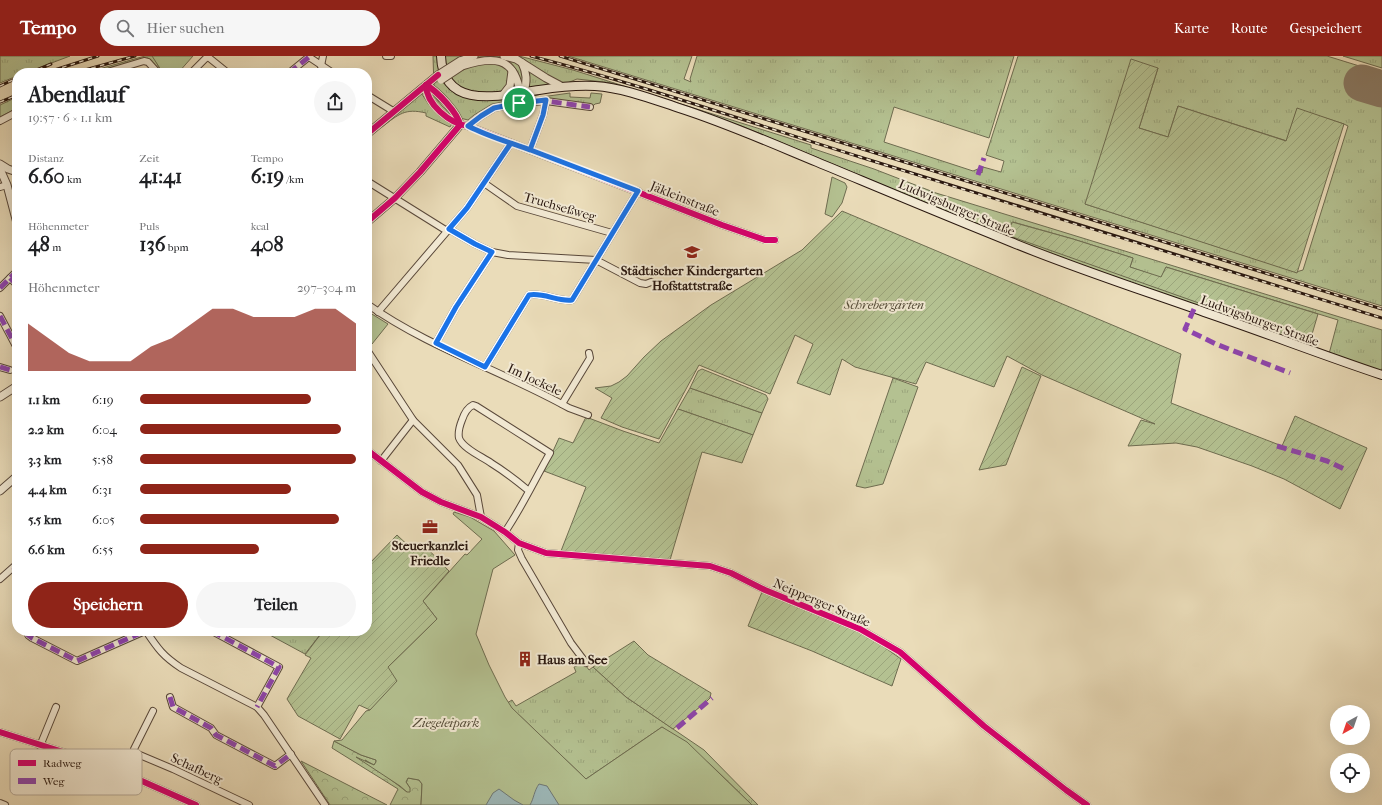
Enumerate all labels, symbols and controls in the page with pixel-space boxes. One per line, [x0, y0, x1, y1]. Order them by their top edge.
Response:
search box [100, 10, 380, 46]
text: Tempo [20, 17, 76, 39]
icon: search [114, 17, 136, 39]
text: Hier suchen [146, 19, 225, 37]
text: Karte [1174, 20, 1209, 37]
text: Route [1231, 20, 1268, 37]
text: Gespeichert [1290, 20, 1362, 37]
button: share [314, 81, 356, 123]
text: Abendlauf [28, 82, 125, 108]
pin [502, 86, 536, 120]
icon: arrive [508, 92, 530, 114]
text: 19:57 · 6 × 1.1 km [28, 110, 112, 125]
text: Distanz [28, 152, 64, 165]
text: Zeit [139, 152, 159, 165]
text: Tempo [251, 152, 283, 165]
text: 6.60 [28, 165, 65, 188]
text: 41:41 [139, 165, 182, 188]
text: 6:19 [251, 165, 284, 188]
text: km [65, 173, 82, 186]
text: /km [284, 173, 304, 186]
street label: Ludwigsburger Straße [896, 176, 1018, 239]
street label: Jäkleinstraße [647, 177, 722, 219]
street label: Truchseßweg [522, 189, 599, 224]
text: Höhenmeter [28, 220, 89, 233]
text: Puls [139, 220, 159, 233]
text: kcal [251, 220, 269, 233]
text: 48 [28, 233, 50, 256]
text: 136 [139, 233, 166, 256]
text: 408 [251, 233, 284, 256]
text: m [50, 241, 61, 254]
text: bpm [166, 241, 189, 254]
school or university icon: Städtischer Kindergarten Hofstattstraße [683, 243, 701, 261]
place label: Städtischer Kindergarten Hofstattstraße [621, 263, 764, 293]
text: Höhenmeter [28, 280, 100, 295]
text: 297–304 m [297, 280, 356, 295]
street label: Ludwigsburger Straße [1199, 292, 1322, 349]
park label: Schrebergärten [843, 297, 924, 312]
street label: Im Jockele [505, 360, 565, 399]
text: 1.1 km [28, 392, 60, 407]
text: 6:19 [92, 392, 114, 407]
text: 2.2 km [28, 422, 64, 437]
text: 6:04 [92, 422, 117, 437]
text: 3.3 km [28, 452, 61, 467]
text: 5:58 [92, 452, 113, 467]
text: 4.4 km [28, 482, 67, 497]
text: 6:31 [92, 482, 112, 497]
text: 5.5 km [28, 512, 62, 527]
text: 6:05 [92, 512, 115, 527]
office icon: Steuerkanzlei Friedle [421, 518, 439, 536]
place label: Steuerkanzlei Friedle [392, 538, 468, 568]
text: 6.6 km [28, 542, 65, 557]
text: 6:55 [92, 542, 113, 557]
street label: Neipperger Straße [771, 575, 873, 630]
button: Speichern [28, 582, 188, 628]
button: Teilen [196, 582, 356, 628]
building icon: Haus am See [516, 650, 534, 668]
place label: Haus am See [537, 652, 608, 667]
north arrow [1330, 705, 1370, 745]
map controls [1330, 705, 1370, 793]
park label: Ziegeleipark [412, 715, 480, 730]
legend [10, 749, 142, 795]
street label: Schafberg [168, 750, 226, 787]
button: locate [1330, 753, 1370, 793]
text: Radweg [43, 757, 82, 770]
text: Weg [42, 775, 65, 788]

